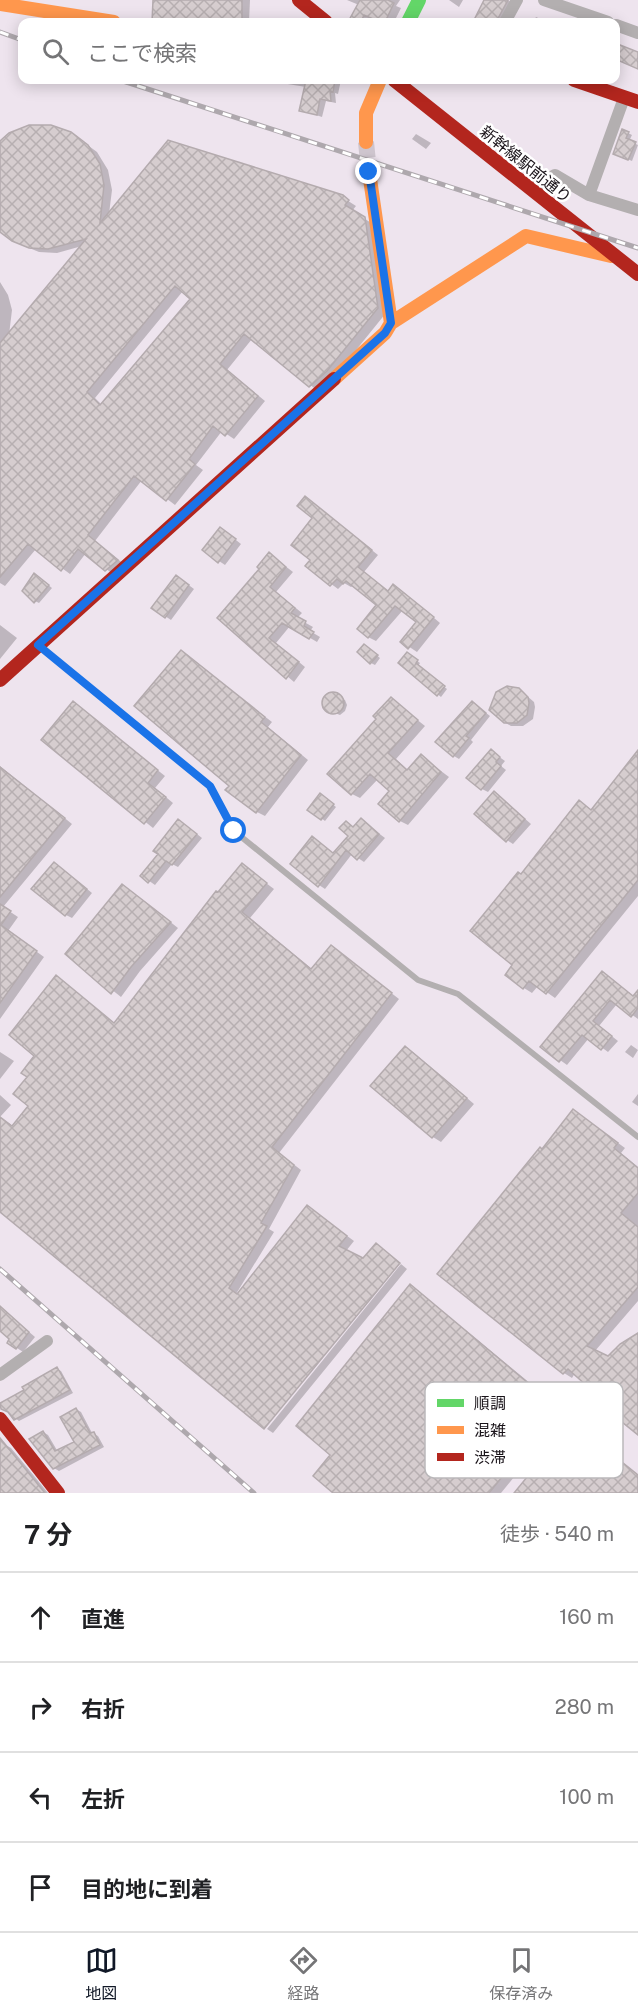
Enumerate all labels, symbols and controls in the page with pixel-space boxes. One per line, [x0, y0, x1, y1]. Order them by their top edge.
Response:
search box [18, 18, 620, 84]
icon: search [39, 35, 72, 68]
text: ここで検索 [87, 40, 197, 66]
street label: 新幹線駅前通り [476, 122, 575, 207]
route end [355, 158, 381, 184]
route start [220, 817, 246, 843]
legend [425, 1382, 623, 1478]
text: 順調 [474, 1394, 506, 1413]
text: 混雑 [474, 1421, 506, 1440]
text: 渋滞 [474, 1448, 506, 1467]
text: 7 分 [24, 1519, 72, 1550]
text: 徒歩 · 540 m [500, 1522, 614, 1546]
icon: ahead [24, 1601, 57, 1634]
text: 160 m [559, 1605, 614, 1629]
text: 直進 [81, 1606, 125, 1632]
icon: right [24, 1691, 57, 1724]
text: 280 m [555, 1695, 614, 1719]
text: 右折 [81, 1696, 125, 1722]
icon: left [24, 1781, 57, 1814]
text: 100 m [559, 1785, 614, 1809]
text: 左折 [81, 1786, 125, 1812]
icon: arrive [24, 1871, 57, 1904]
text: 目的地に到着 [81, 1876, 213, 1902]
tab: 地図 [85, 1944, 118, 2004]
tab: 経路 [287, 1944, 320, 2004]
tab: 保存済み [489, 1944, 553, 2004]

